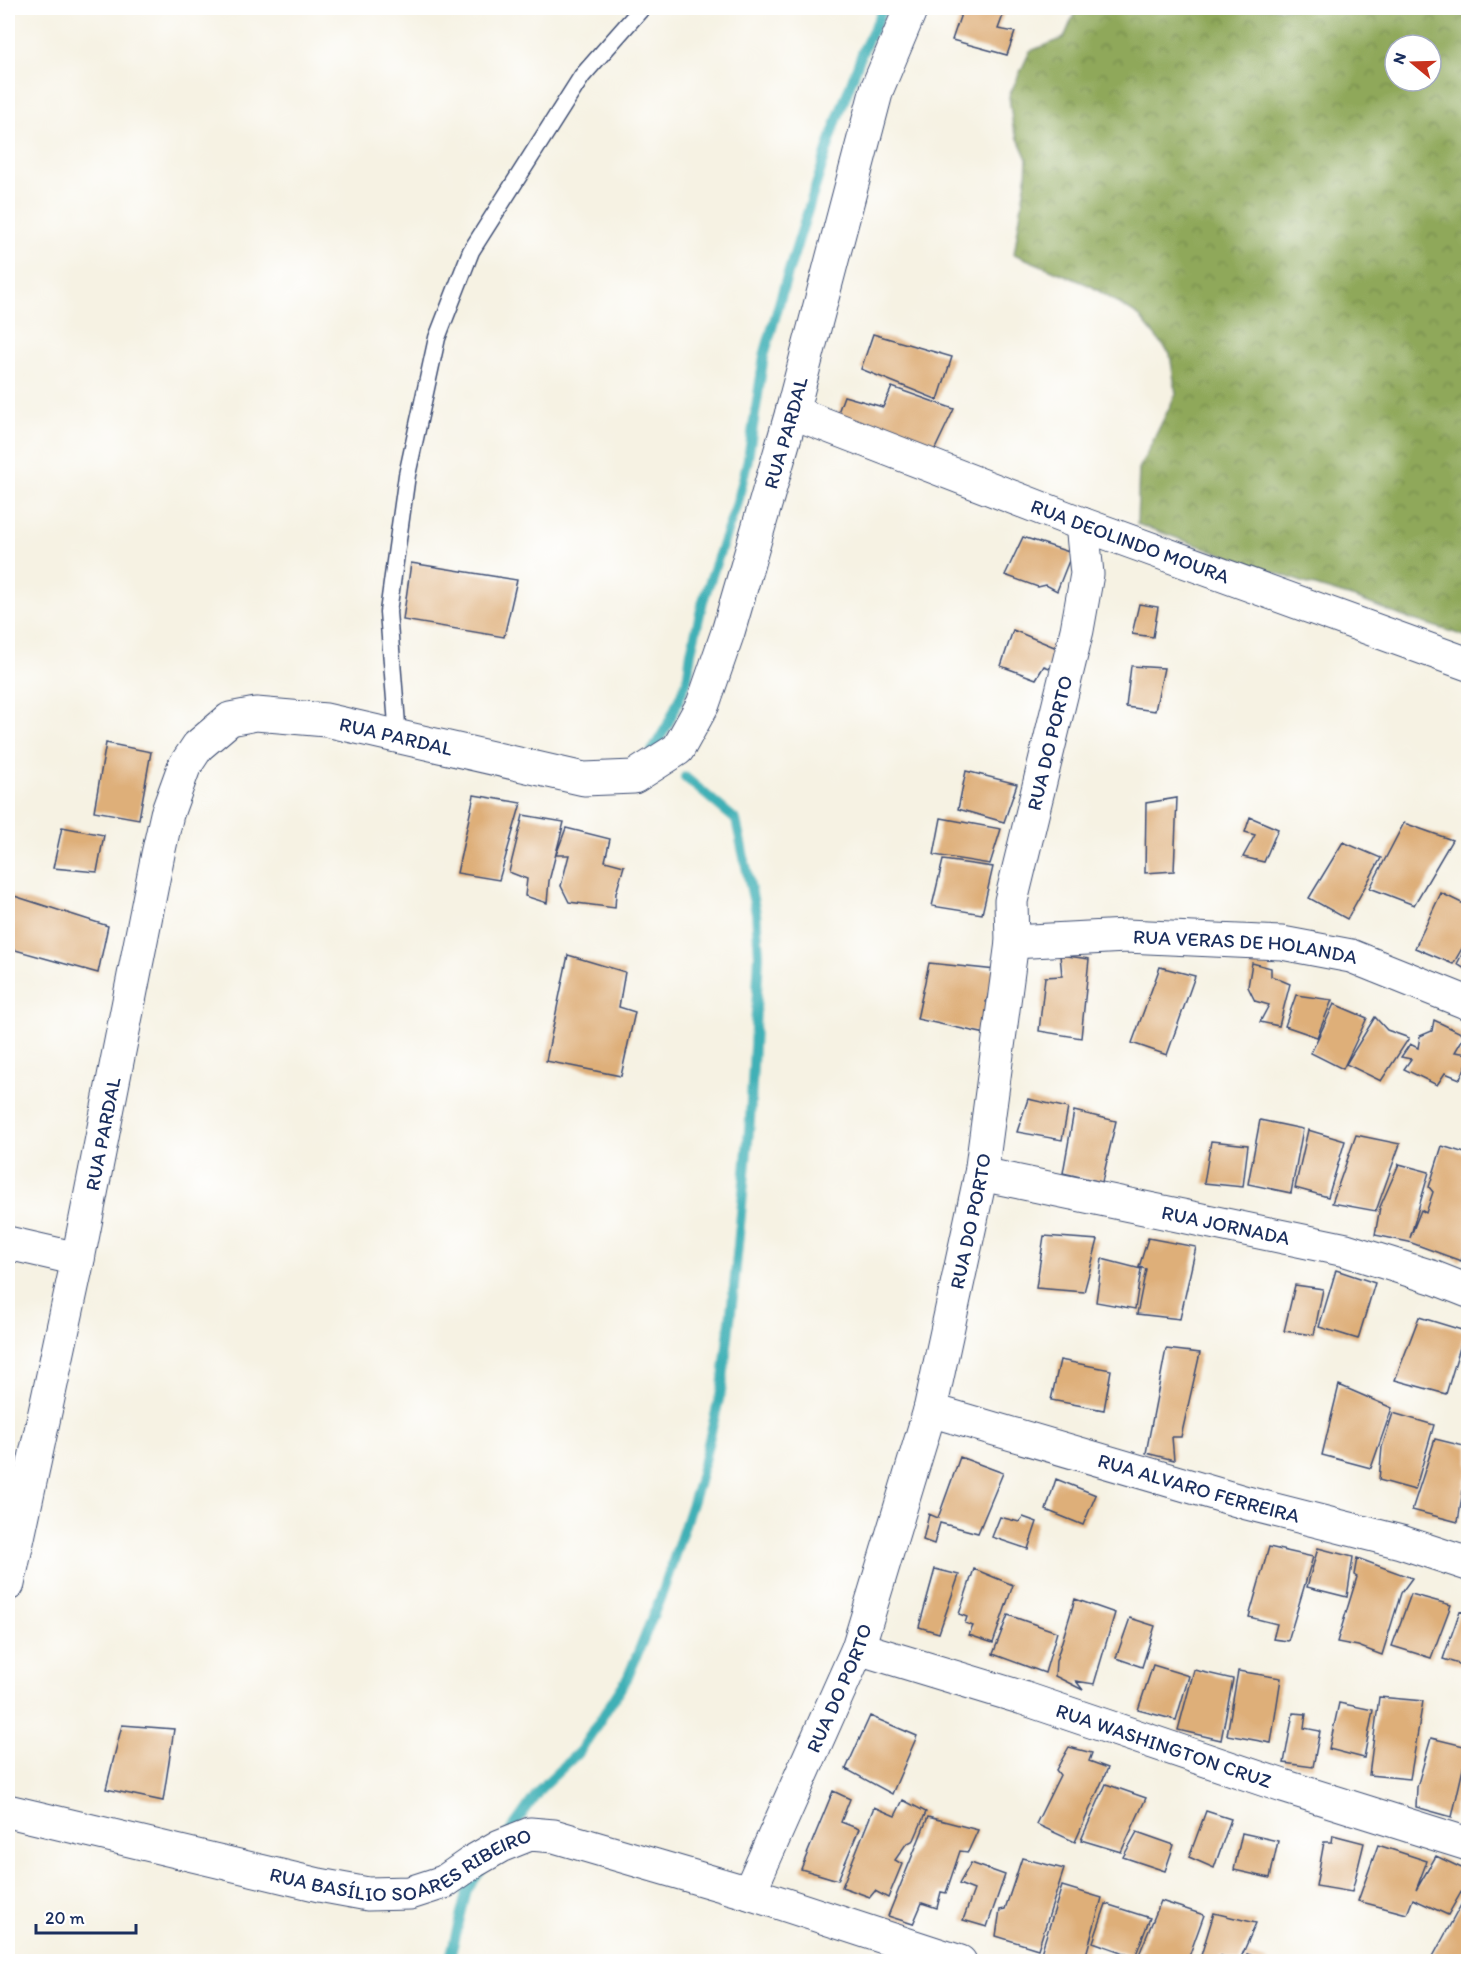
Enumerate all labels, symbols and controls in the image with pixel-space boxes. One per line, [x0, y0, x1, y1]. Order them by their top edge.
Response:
north arrow [1383, 33, 1443, 93]
text: N [1389, 50, 1410, 66]
street label: RUA PARDAL [758, 374, 813, 492]
street label: RUA DEOLINDO MOURA [1028, 493, 1233, 589]
street label: RUA DO PORTO [1021, 673, 1078, 813]
street label: RUA PARDAL [337, 711, 455, 761]
street label: RUA VERAS DE HOLANDA [1133, 924, 1360, 969]
street label: RUA PARDAL [80, 1075, 126, 1193]
street label: RUA DO PORTO [944, 1152, 996, 1291]
street label: RUA JORNADA [1159, 1200, 1292, 1250]
street label: RUA ALVARO FERREIRA [1095, 1448, 1302, 1528]
street label: RUA DO PORTO [801, 1621, 877, 1756]
street label: RUA WASHINGTON CRUZ [1053, 1698, 1275, 1793]
street label: RUA BASÍLIO SOARES RIBEIRO [267, 1823, 535, 1906]
scale bar [36, 1897, 136, 1935]
text: 20 m [45, 1907, 85, 1929]

